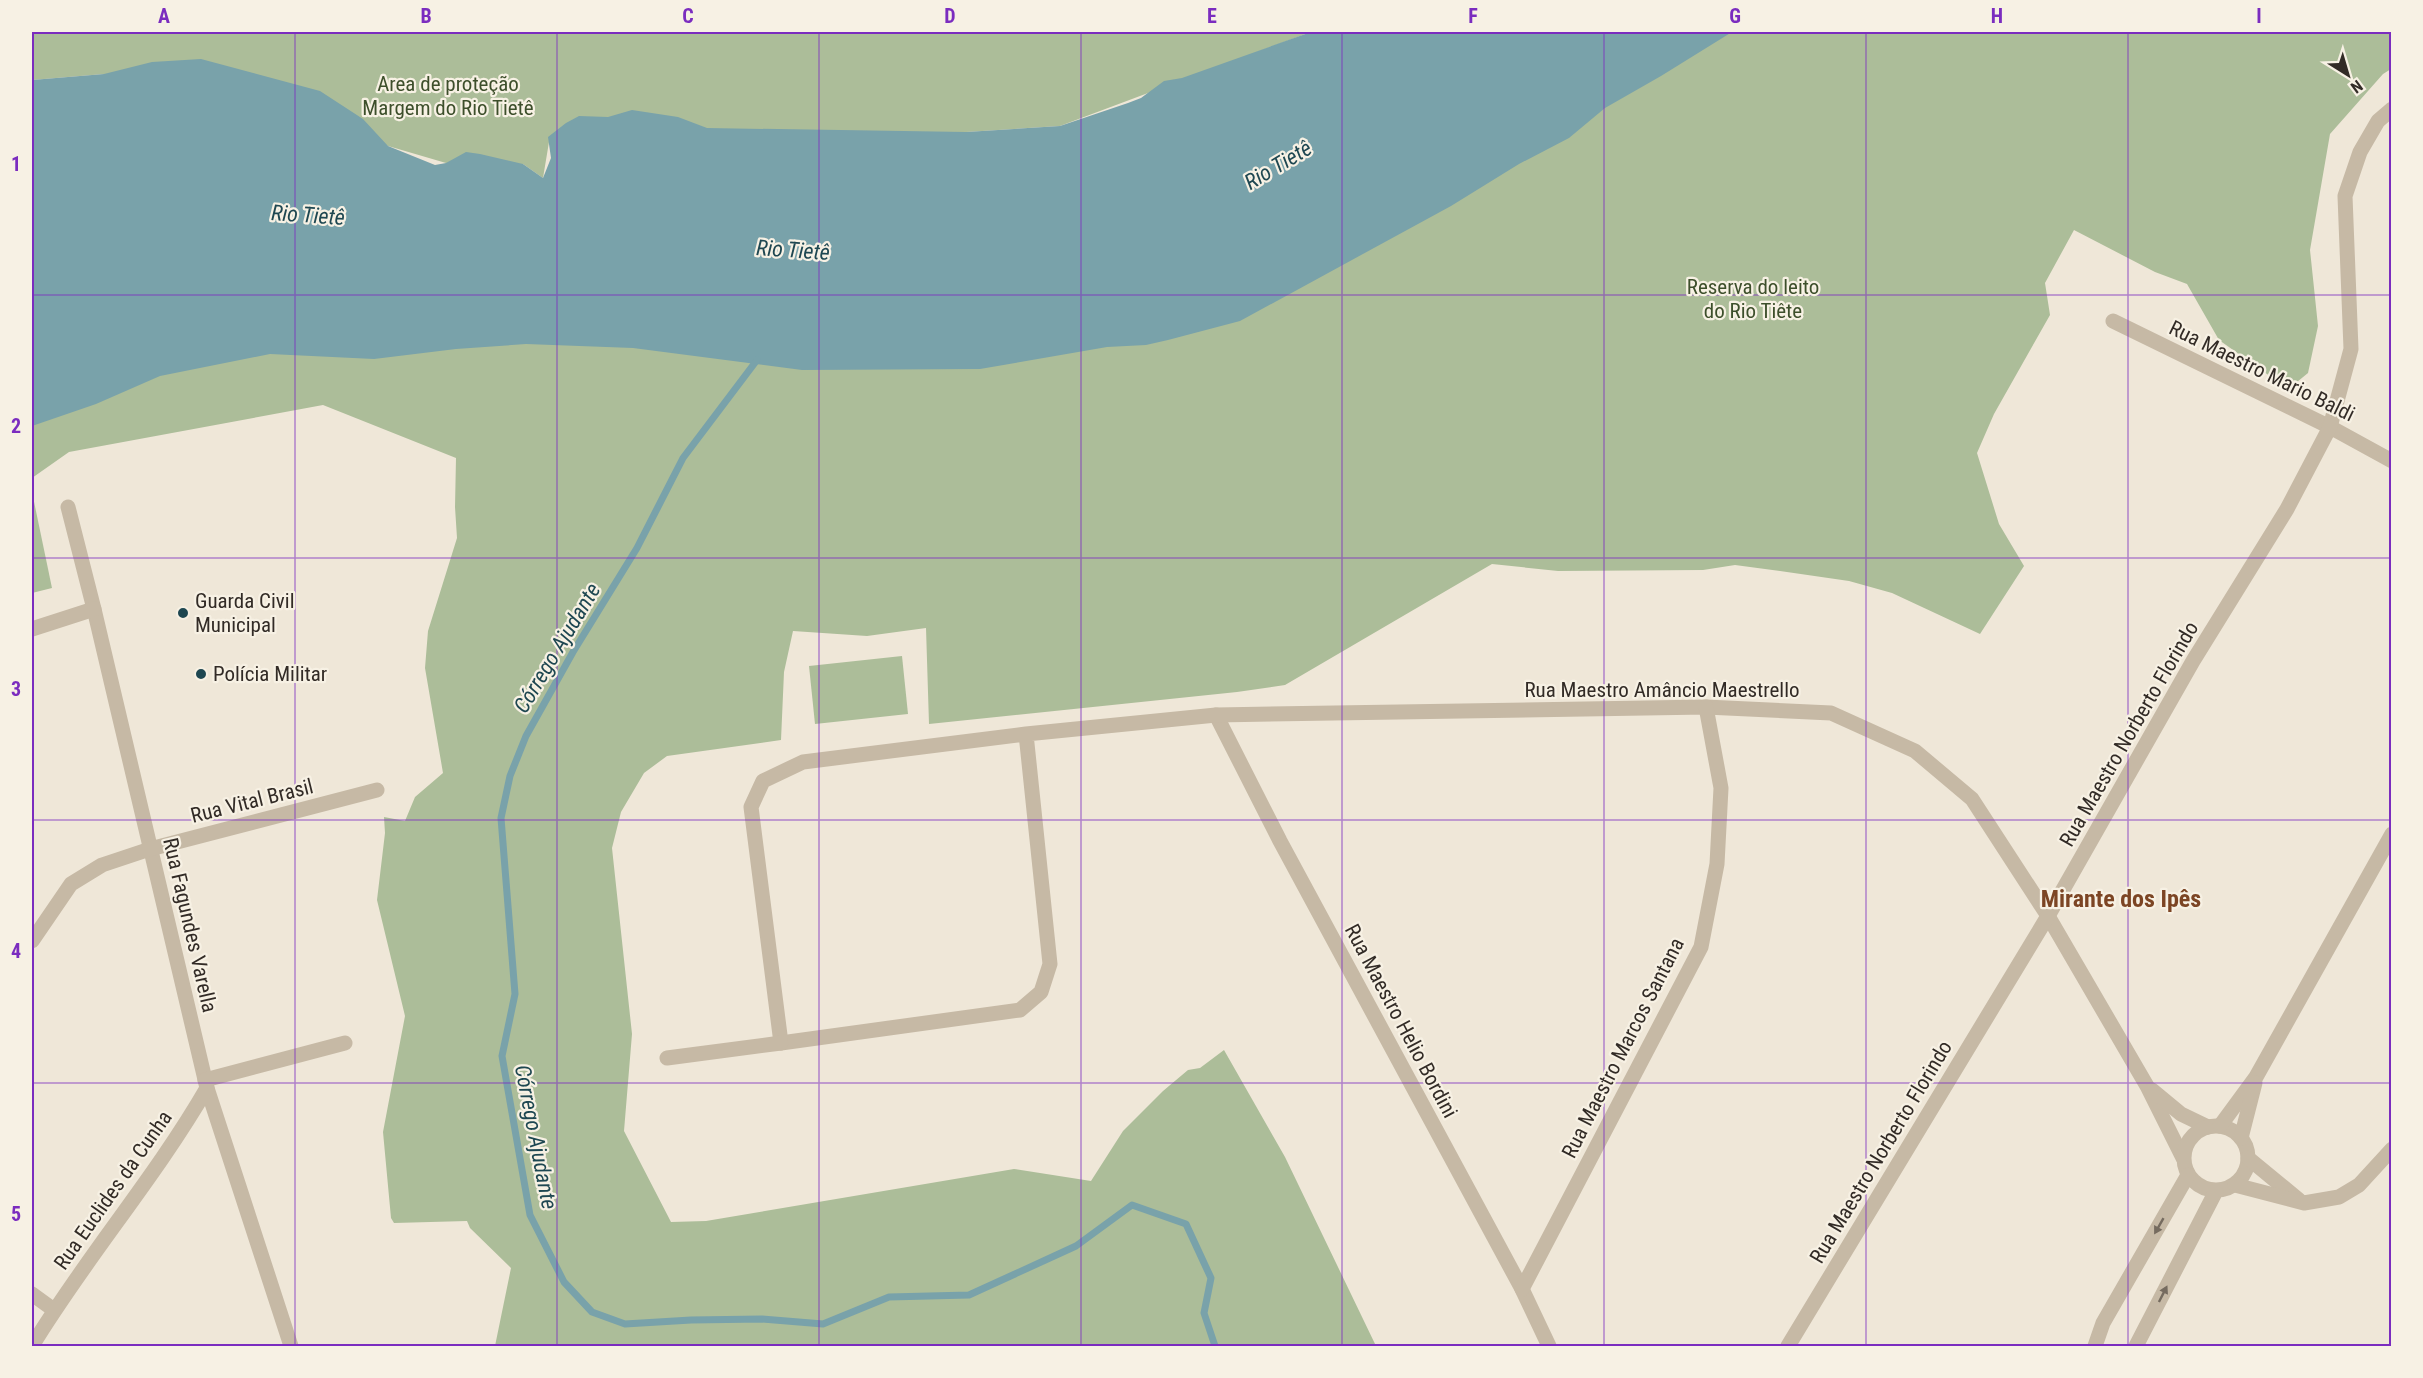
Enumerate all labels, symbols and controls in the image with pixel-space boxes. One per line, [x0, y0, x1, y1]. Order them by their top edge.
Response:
text: A [158, 4, 170, 28]
text: B [420, 4, 432, 28]
text: C [682, 4, 694, 28]
text: D [944, 4, 956, 28]
text: E [1207, 4, 1217, 28]
text: F [1468, 4, 1478, 28]
text: G [1729, 4, 1741, 28]
text: H [1991, 4, 2003, 28]
text: I [2256, 4, 2262, 28]
north arrow [2318, 45, 2378, 105]
park label: Area de proteção Margem do Rio Tietê [362, 72, 534, 120]
text: N [2347, 76, 2366, 97]
water label: Rio Tietê [1240, 135, 1316, 195]
text: 1 [11, 152, 21, 176]
water label: Rio Tietê [270, 200, 346, 230]
water label: Rio Tietê [755, 235, 831, 265]
park label: Reserva do leito do Rio Tiête [1687, 275, 1819, 323]
street label: Rua Maestro Mario Baldi [2165, 316, 2359, 426]
text: 2 [11, 414, 21, 438]
water label: Córrego Ajudante [509, 579, 605, 717]
place label: Guarda Civil Municipal [195, 589, 294, 637]
marker: Guarda Civil Municipal [176, 606, 190, 620]
street label: Rua Maestro Norberto Florindo [2055, 617, 2203, 851]
place label: Polícia Militar [213, 662, 327, 686]
marker: Polícia Militar [194, 667, 208, 681]
text: 3 [11, 677, 21, 701]
street label: Rua Maestro Amâncio Maestrello [1524, 678, 1800, 702]
street label: Rua Vital Brasil [188, 774, 316, 828]
street label: Rua Fagundes Varella [158, 835, 222, 1015]
district label: Mirante dos Ipês [2041, 885, 2201, 913]
street label: Rua Maestro Helio Bordini [1340, 920, 1462, 1122]
street label: Rua Maestro Marcos Santana [1557, 934, 1689, 1162]
text: 4 [11, 939, 21, 963]
street label: Rua Maestro Norberto Florindo [1805, 1036, 1957, 1268]
water label: Córrego Ajudante [510, 1063, 562, 1211]
street label: Rua Euclides da Cunha [49, 1106, 177, 1274]
text: 5 [11, 1202, 21, 1226]
one-way arrow [2154, 1218, 2164, 1235]
one-way arrow [2158, 1286, 2167, 1303]

